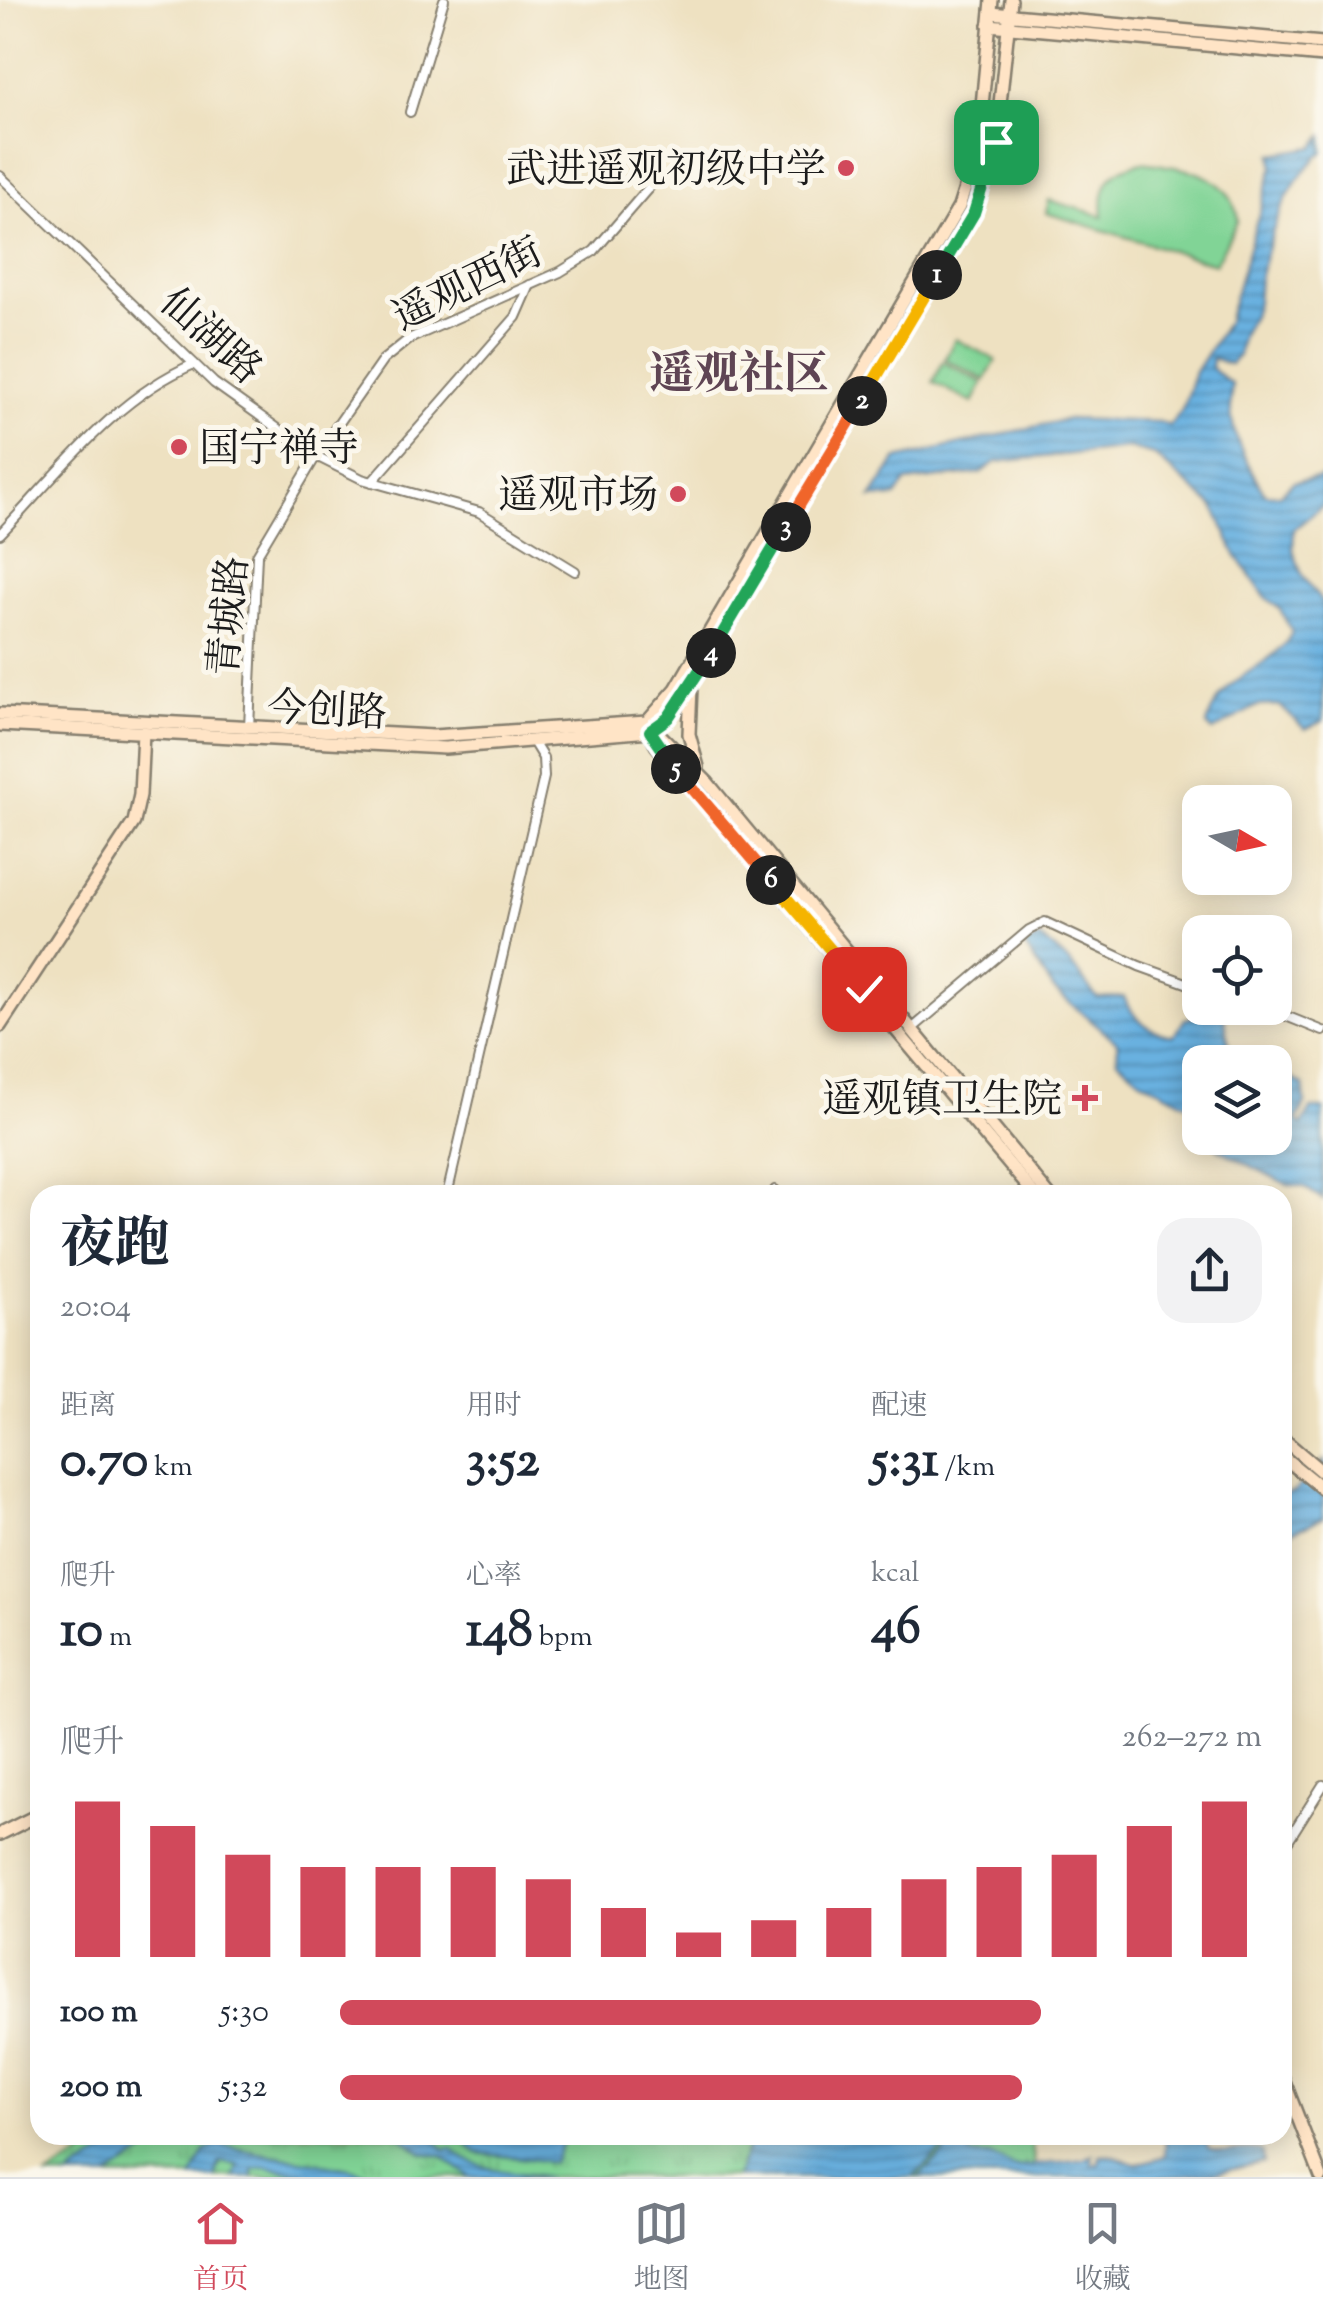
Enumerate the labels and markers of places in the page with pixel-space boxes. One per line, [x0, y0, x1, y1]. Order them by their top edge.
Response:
pin [954, 100, 1039, 185]
place label: 武进遥观初级中学 [506, 144, 826, 201]
marker: 武进遥观初级中学 [835, 157, 857, 179]
pin: 1 [912, 250, 962, 300]
pin: 2 [837, 376, 887, 426]
place label: 国宁禅寺 [199, 423, 359, 480]
marker: 国宁禅寺 [168, 436, 190, 458]
place label: 遥观市场 [498, 470, 658, 527]
marker: 遥观市场 [667, 483, 689, 505]
pin: 3 [761, 502, 811, 552]
pin: 4 [686, 628, 736, 678]
pin: 5 [651, 744, 701, 794]
pin: 6 [746, 855, 796, 905]
pin [822, 947, 907, 1032]
place label: 遥观镇卫生院 [822, 1074, 1062, 1131]
marker: 遥观镇卫生院 [1072, 1085, 1098, 1111]

